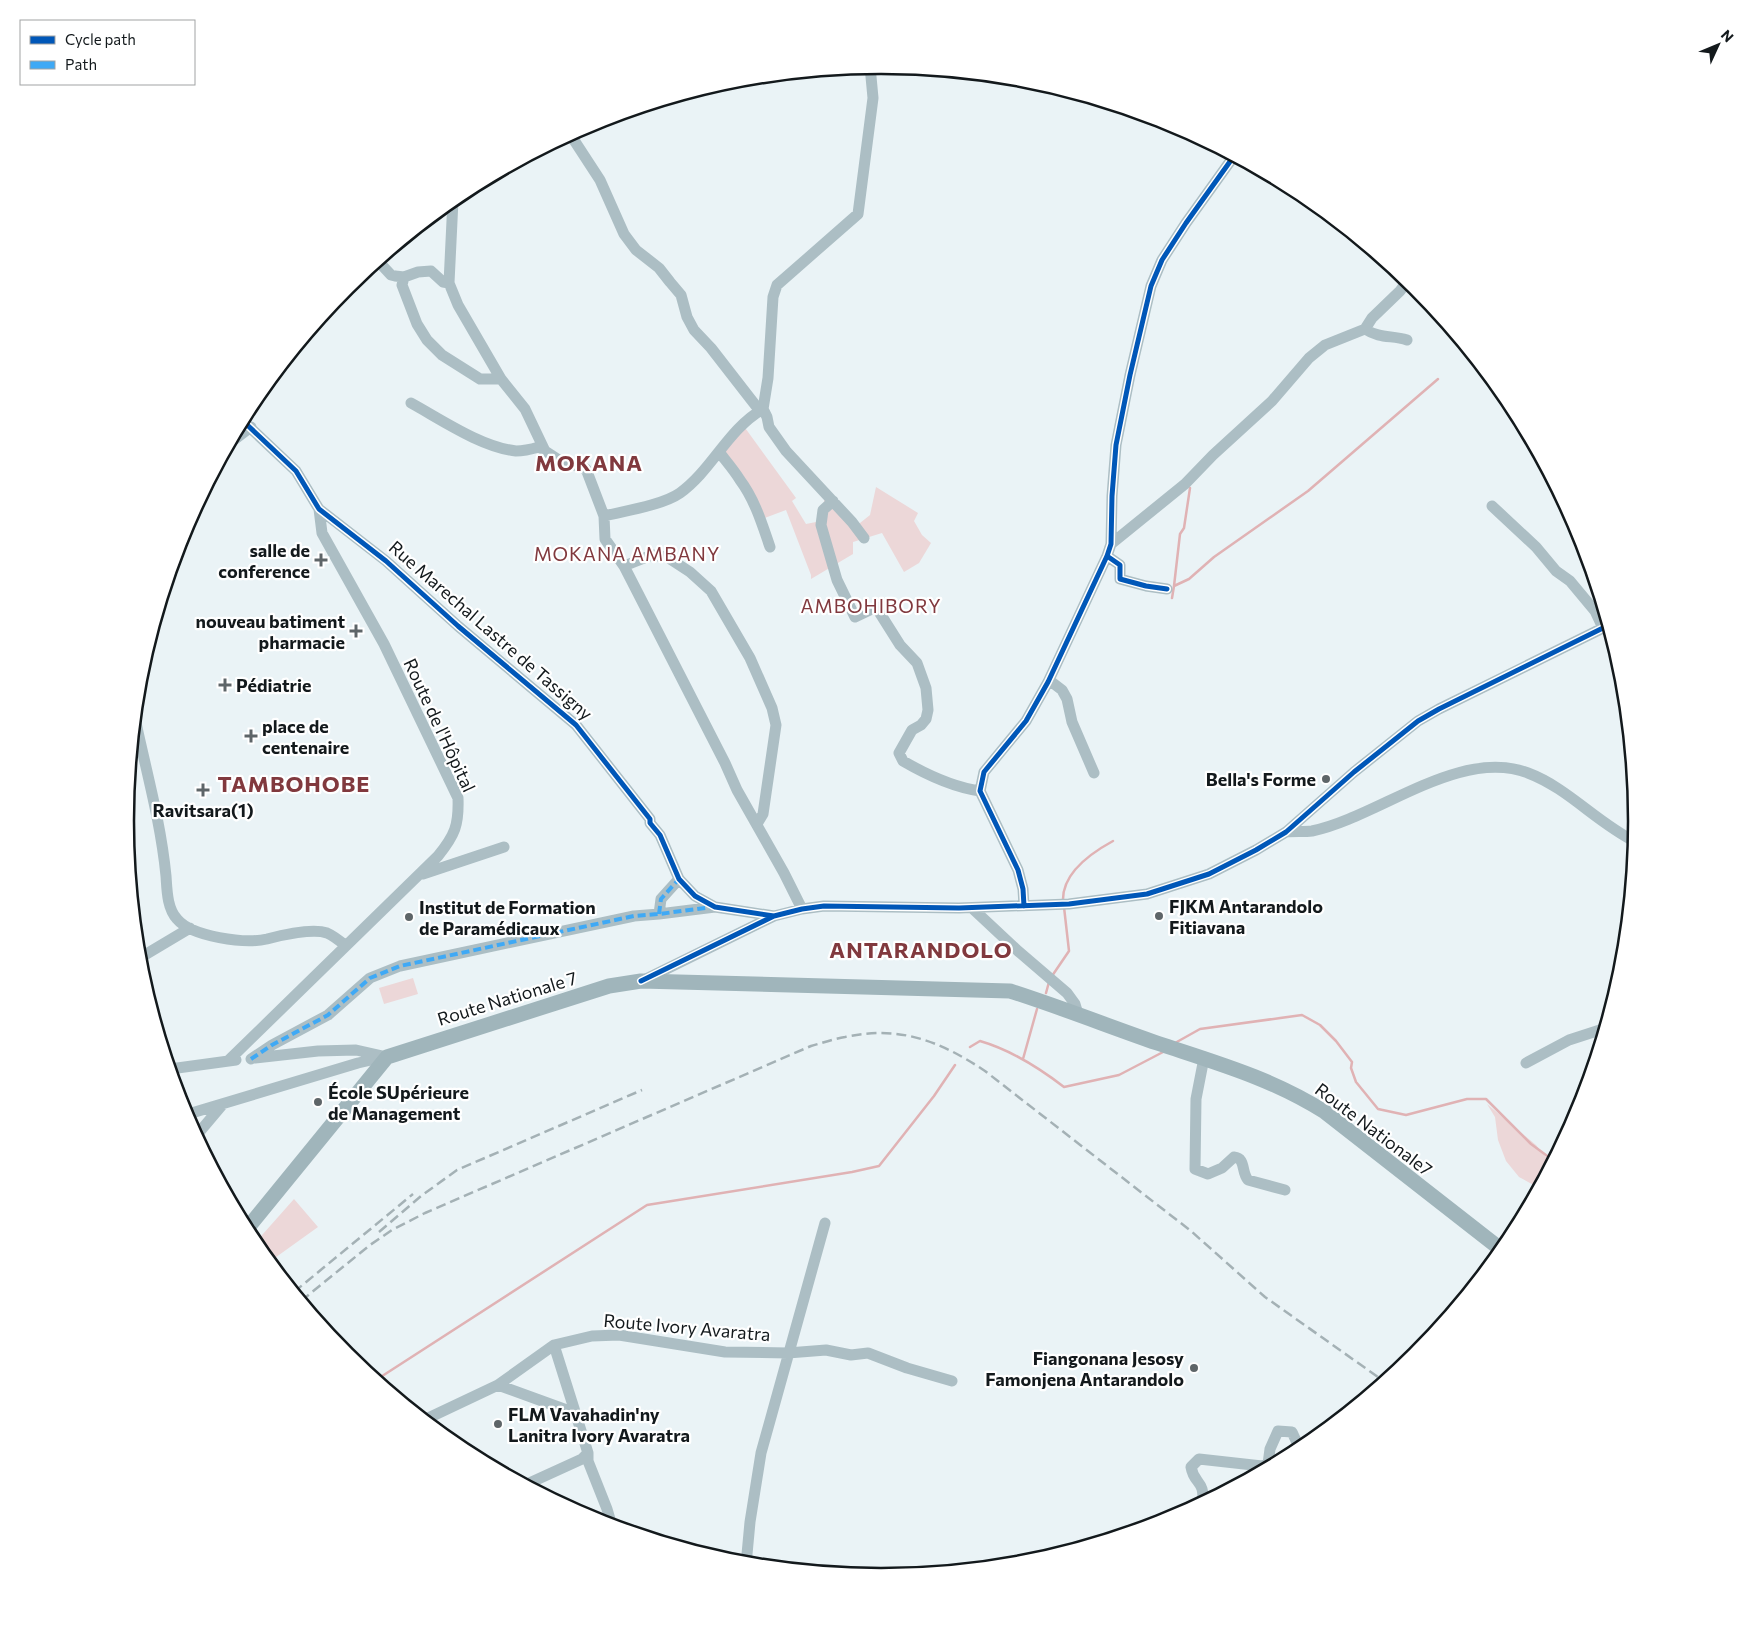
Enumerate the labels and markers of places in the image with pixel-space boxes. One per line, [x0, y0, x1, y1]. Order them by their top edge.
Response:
place label: salle de conference [218, 539, 310, 582]
marker: salle de conference [314, 553, 328, 567]
place label: nouveau batiment pharmacie [196, 610, 345, 653]
marker: nouveau batiment pharmacie [349, 624, 363, 638]
place label: Pédiatrie [236, 674, 311, 696]
marker: Pédiatrie [218, 678, 232, 692]
place label: place de centenaire [262, 715, 349, 758]
marker: place de centenaire [244, 729, 258, 743]
place label: Bella's Forme [1206, 768, 1316, 790]
marker: Bella's Forme [1320, 773, 1332, 785]
marker: Ravitsara(1) [196, 783, 210, 797]
place label: Ravitsara(1) [152, 799, 254, 821]
place label: FJKM Antarandolo Fitiavana [1169, 895, 1323, 938]
place label: Institut de Formation de Paramédicaux [419, 896, 596, 939]
marker: FJKM Antarandolo Fitiavana [1153, 910, 1165, 922]
marker: Institut de Formation de Paramédicaux [403, 911, 415, 923]
place label: École SUpérieure de Management [328, 1081, 469, 1124]
marker: École SUpérieure de Management [312, 1096, 324, 1108]
place label: Fiangonana Jesosy Famonjena Antarandolo [985, 1347, 1184, 1390]
marker: Fiangonana Jesosy Famonjena Antarandolo [1188, 1362, 1200, 1374]
place label: FLM Vavahadin'ny Lanitra Ivory Avaratra [508, 1403, 690, 1446]
marker: FLM Vavahadin'ny Lanitra Ivory Avaratra [492, 1418, 504, 1430]

